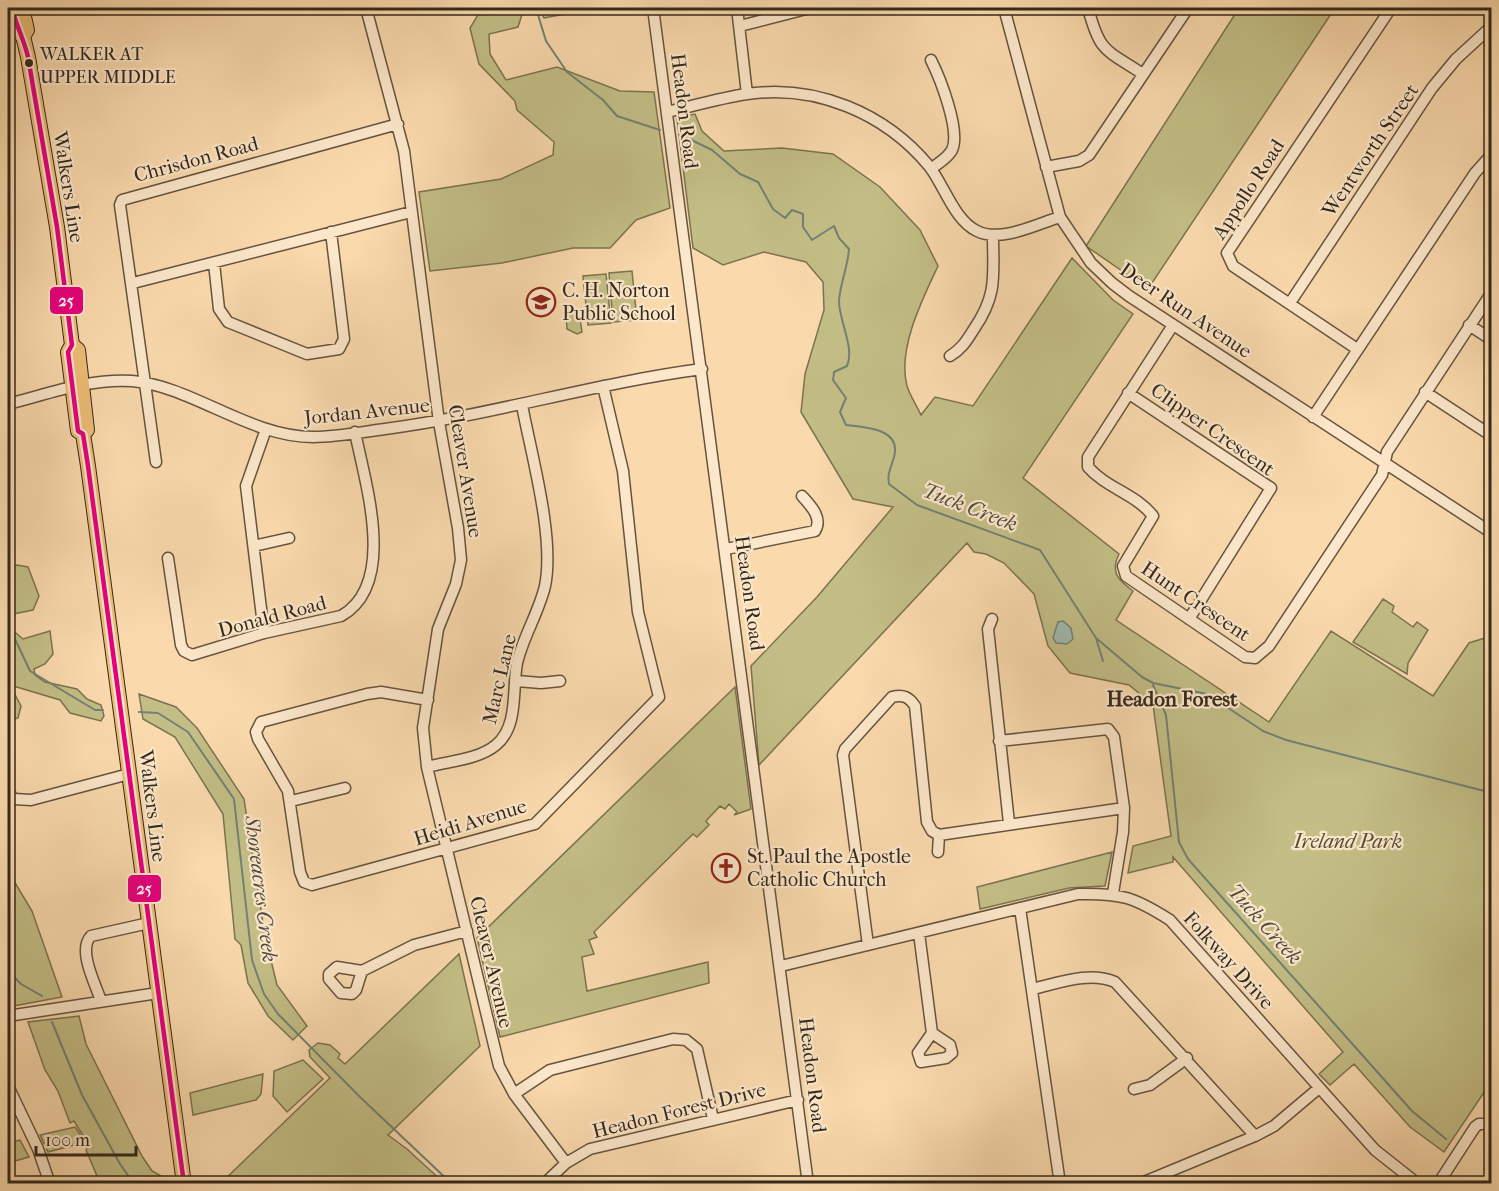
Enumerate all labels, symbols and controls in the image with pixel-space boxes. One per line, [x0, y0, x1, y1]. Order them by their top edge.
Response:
place label: WALKER AT UPPER MIDDLE [39, 44, 176, 88]
street label: Headon Road [666, 52, 703, 171]
marker: WALKER AT UPPER MIDDLE [23, 57, 35, 69]
street label: Wentworth Street [1317, 79, 1423, 222]
street label: Walkers Line [48, 129, 89, 245]
street label: Chrisdon Road [131, 132, 262, 187]
street label: Appollo Road [1207, 134, 1290, 244]
street label: Deer Run Avenue [1116, 258, 1256, 363]
place label: C. H. Norton Public School [562, 279, 676, 325]
line badge: 25 [49, 286, 84, 315]
school or university icon: C. H. Norton Public School [525, 286, 557, 318]
text: 25 [58, 291, 74, 310]
street label: Clipper Crescent [1146, 378, 1279, 481]
street label: Jordan Avenue [301, 393, 431, 430]
street label: Cleaver Avenue [444, 403, 487, 539]
water label: Tuck Creek [919, 478, 1021, 536]
street label: Headon Road [730, 534, 769, 653]
street label: Hunt Crescent [1137, 557, 1254, 646]
street label: Donald Road [215, 591, 330, 642]
street label: Marc Lane [478, 632, 521, 726]
district label: Headon Forest [1106, 687, 1238, 711]
street label: Walkers Line [134, 748, 171, 863]
street label: Heidi Avenue [411, 794, 529, 851]
water label: Shoreacres Creek [240, 813, 282, 964]
park label: Ireland Park [1293, 830, 1402, 853]
place label: St. Paul the Apostle Catholic Church [747, 845, 911, 891]
church icon: St. Paul the Apostle Catholic Church [710, 852, 742, 884]
line badge: 25 [127, 874, 162, 903]
text: 25 [136, 879, 152, 898]
water label: Tuck Creek [1223, 879, 1307, 969]
street label: Cleaver Avenue [465, 894, 518, 1030]
street label: Folkway Drive [1179, 907, 1279, 1014]
street label: Headon Road [794, 1016, 831, 1135]
street label: Headon Forest Drive [590, 1078, 768, 1143]
scale bar [36, 1119, 136, 1157]
text: 100 m [45, 1130, 90, 1151]

